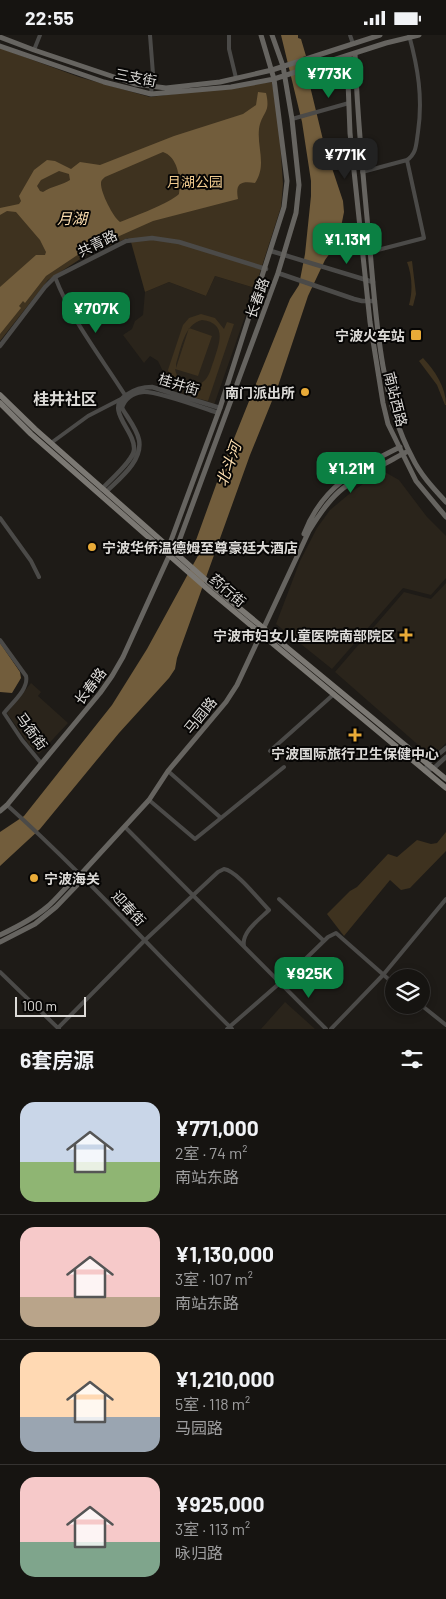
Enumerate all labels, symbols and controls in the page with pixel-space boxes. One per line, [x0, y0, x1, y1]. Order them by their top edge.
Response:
text: 22:55 [25, 6, 74, 29]
pin: ¥773K [294, 57, 364, 99]
text: ¥773K [306, 63, 352, 82]
street label: 三支街 [114, 65, 158, 89]
pin: ¥771K [310, 137, 380, 180]
text: ¥771K [324, 144, 366, 163]
park label: 月湖公园 [167, 173, 223, 190]
water label: 月湖 [57, 209, 89, 227]
pin: ¥1.13M [306, 223, 388, 265]
street label: 共青路 [74, 226, 120, 260]
text: ¥1.13M [324, 229, 370, 248]
street label: 长春路 [242, 275, 272, 321]
pin: ¥707K [61, 291, 131, 334]
text: ¥707K [73, 298, 119, 317]
place label: 宁波火车站 [335, 327, 405, 344]
marker: 宁波火车站 [409, 328, 423, 342]
street label: 桂井街 [156, 370, 202, 398]
street label: 南站西路 [381, 370, 411, 428]
place label: 南门派出所 [225, 384, 295, 401]
marker: 南门派出所 [299, 386, 311, 398]
district label: 桂井社区 [33, 389, 97, 408]
water label: 北斗河 [212, 437, 245, 488]
pin: ¥1.21M [310, 451, 392, 494]
text: ¥1.21M [328, 458, 374, 477]
place label: 宁波华侨温德姆至尊豪廷大酒店 [102, 539, 298, 556]
marker: 宁波华侨温德姆至尊豪廷大酒店 [86, 541, 98, 553]
street label: 药行街 [206, 570, 250, 610]
place label: 宁波市妇女儿童医院南部院区 [213, 627, 395, 644]
marker: 宁波市妇女儿童医院南部院区 [399, 628, 413, 642]
street label: 长春路 [71, 664, 109, 708]
street label: 马园路 [180, 693, 220, 737]
street label: 马衙街 [13, 709, 51, 753]
marker: 宁波国际旅行卫生保健中心 [348, 728, 362, 742]
place label: 宁波国际旅行卫生保健中心 [271, 745, 439, 762]
place label: 宁波海关 [44, 870, 100, 887]
marker: 宁波海关 [28, 872, 40, 884]
street label: 迎春街 [108, 887, 150, 929]
pin: ¥925K [274, 957, 344, 999]
text: ¥925K [285, 963, 333, 982]
map controls [385, 969, 430, 1014]
button: layers [385, 969, 430, 1014]
scale bar [15, 994, 86, 1017]
text: 100 m [22, 997, 57, 1014]
icon: filters [398, 1045, 426, 1073]
text: 6套房源 [20, 1047, 94, 1072]
text: ¥771,000 [175, 1115, 259, 1140]
icon: home [60, 1122, 120, 1182]
text: 2室 · 74 m² [175, 1143, 247, 1162]
text: 南站东路 [175, 1167, 239, 1186]
text: ¥1,130,000 [175, 1241, 274, 1266]
icon: home [60, 1247, 120, 1307]
text: 3室 · 107 m² [175, 1269, 253, 1288]
text: 南站东路 [175, 1293, 239, 1312]
text: ¥1,210,000 [175, 1366, 274, 1391]
icon: home [60, 1372, 120, 1432]
text: 5室 · 118 m² [175, 1394, 250, 1413]
text: 马园路 [175, 1418, 223, 1437]
text: ¥925,000 [175, 1491, 265, 1516]
icon: home [60, 1497, 120, 1557]
text: 3室 · 113 m² [175, 1519, 250, 1538]
text: 咏归路 [175, 1543, 223, 1562]

